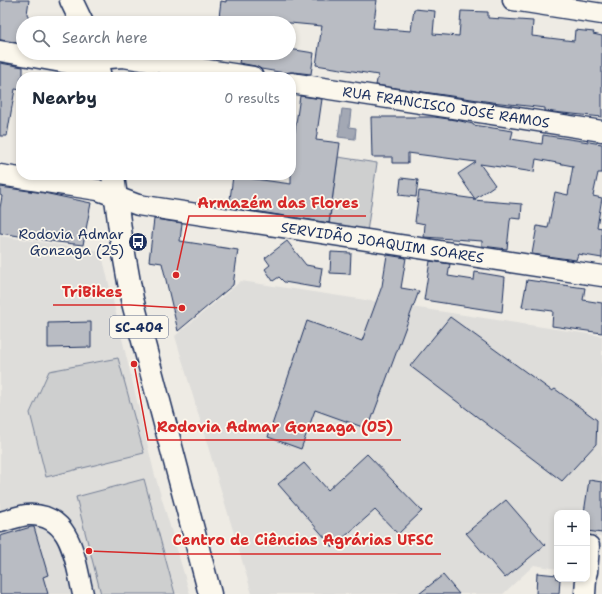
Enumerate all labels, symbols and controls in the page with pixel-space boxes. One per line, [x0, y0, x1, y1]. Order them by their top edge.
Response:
search box [16, 16, 296, 60]
icon: search [30, 27, 52, 49]
text: Search here [62, 28, 148, 48]
street label: RUA FRANCISCO JOSÉ RAMOS [341, 82, 551, 132]
text: Nearby [32, 87, 97, 109]
text: 0 results [224, 90, 280, 107]
callout: Armazém das Flores [189, 189, 366, 216]
text: Armazém das Flores [197, 193, 359, 213]
street label: SERVIDÃO JOAQUIM SOARES [280, 218, 485, 267]
place label: Rodovia Admar Gonzaga (25) [18, 225, 124, 259]
bus stop icon: Rodovia Admar Gonzaga (25) [127, 231, 149, 253]
callout: TriBikes [53, 278, 130, 305]
text: TriBikes [62, 282, 122, 302]
road number: SC-404 [110, 316, 168, 338]
callout: Rodovia Admar Gonzaga (05) [148, 413, 401, 440]
text: Rodovia Admar Gonzaga (05) [157, 417, 393, 437]
map controls [554, 510, 590, 582]
button: + [554, 510, 590, 546]
callout: Centro de Ciências Agrárias UFSC [164, 527, 441, 554]
text: Centro de Ciências Agrárias UFSC [173, 530, 433, 550]
button: − [554, 546, 590, 582]

